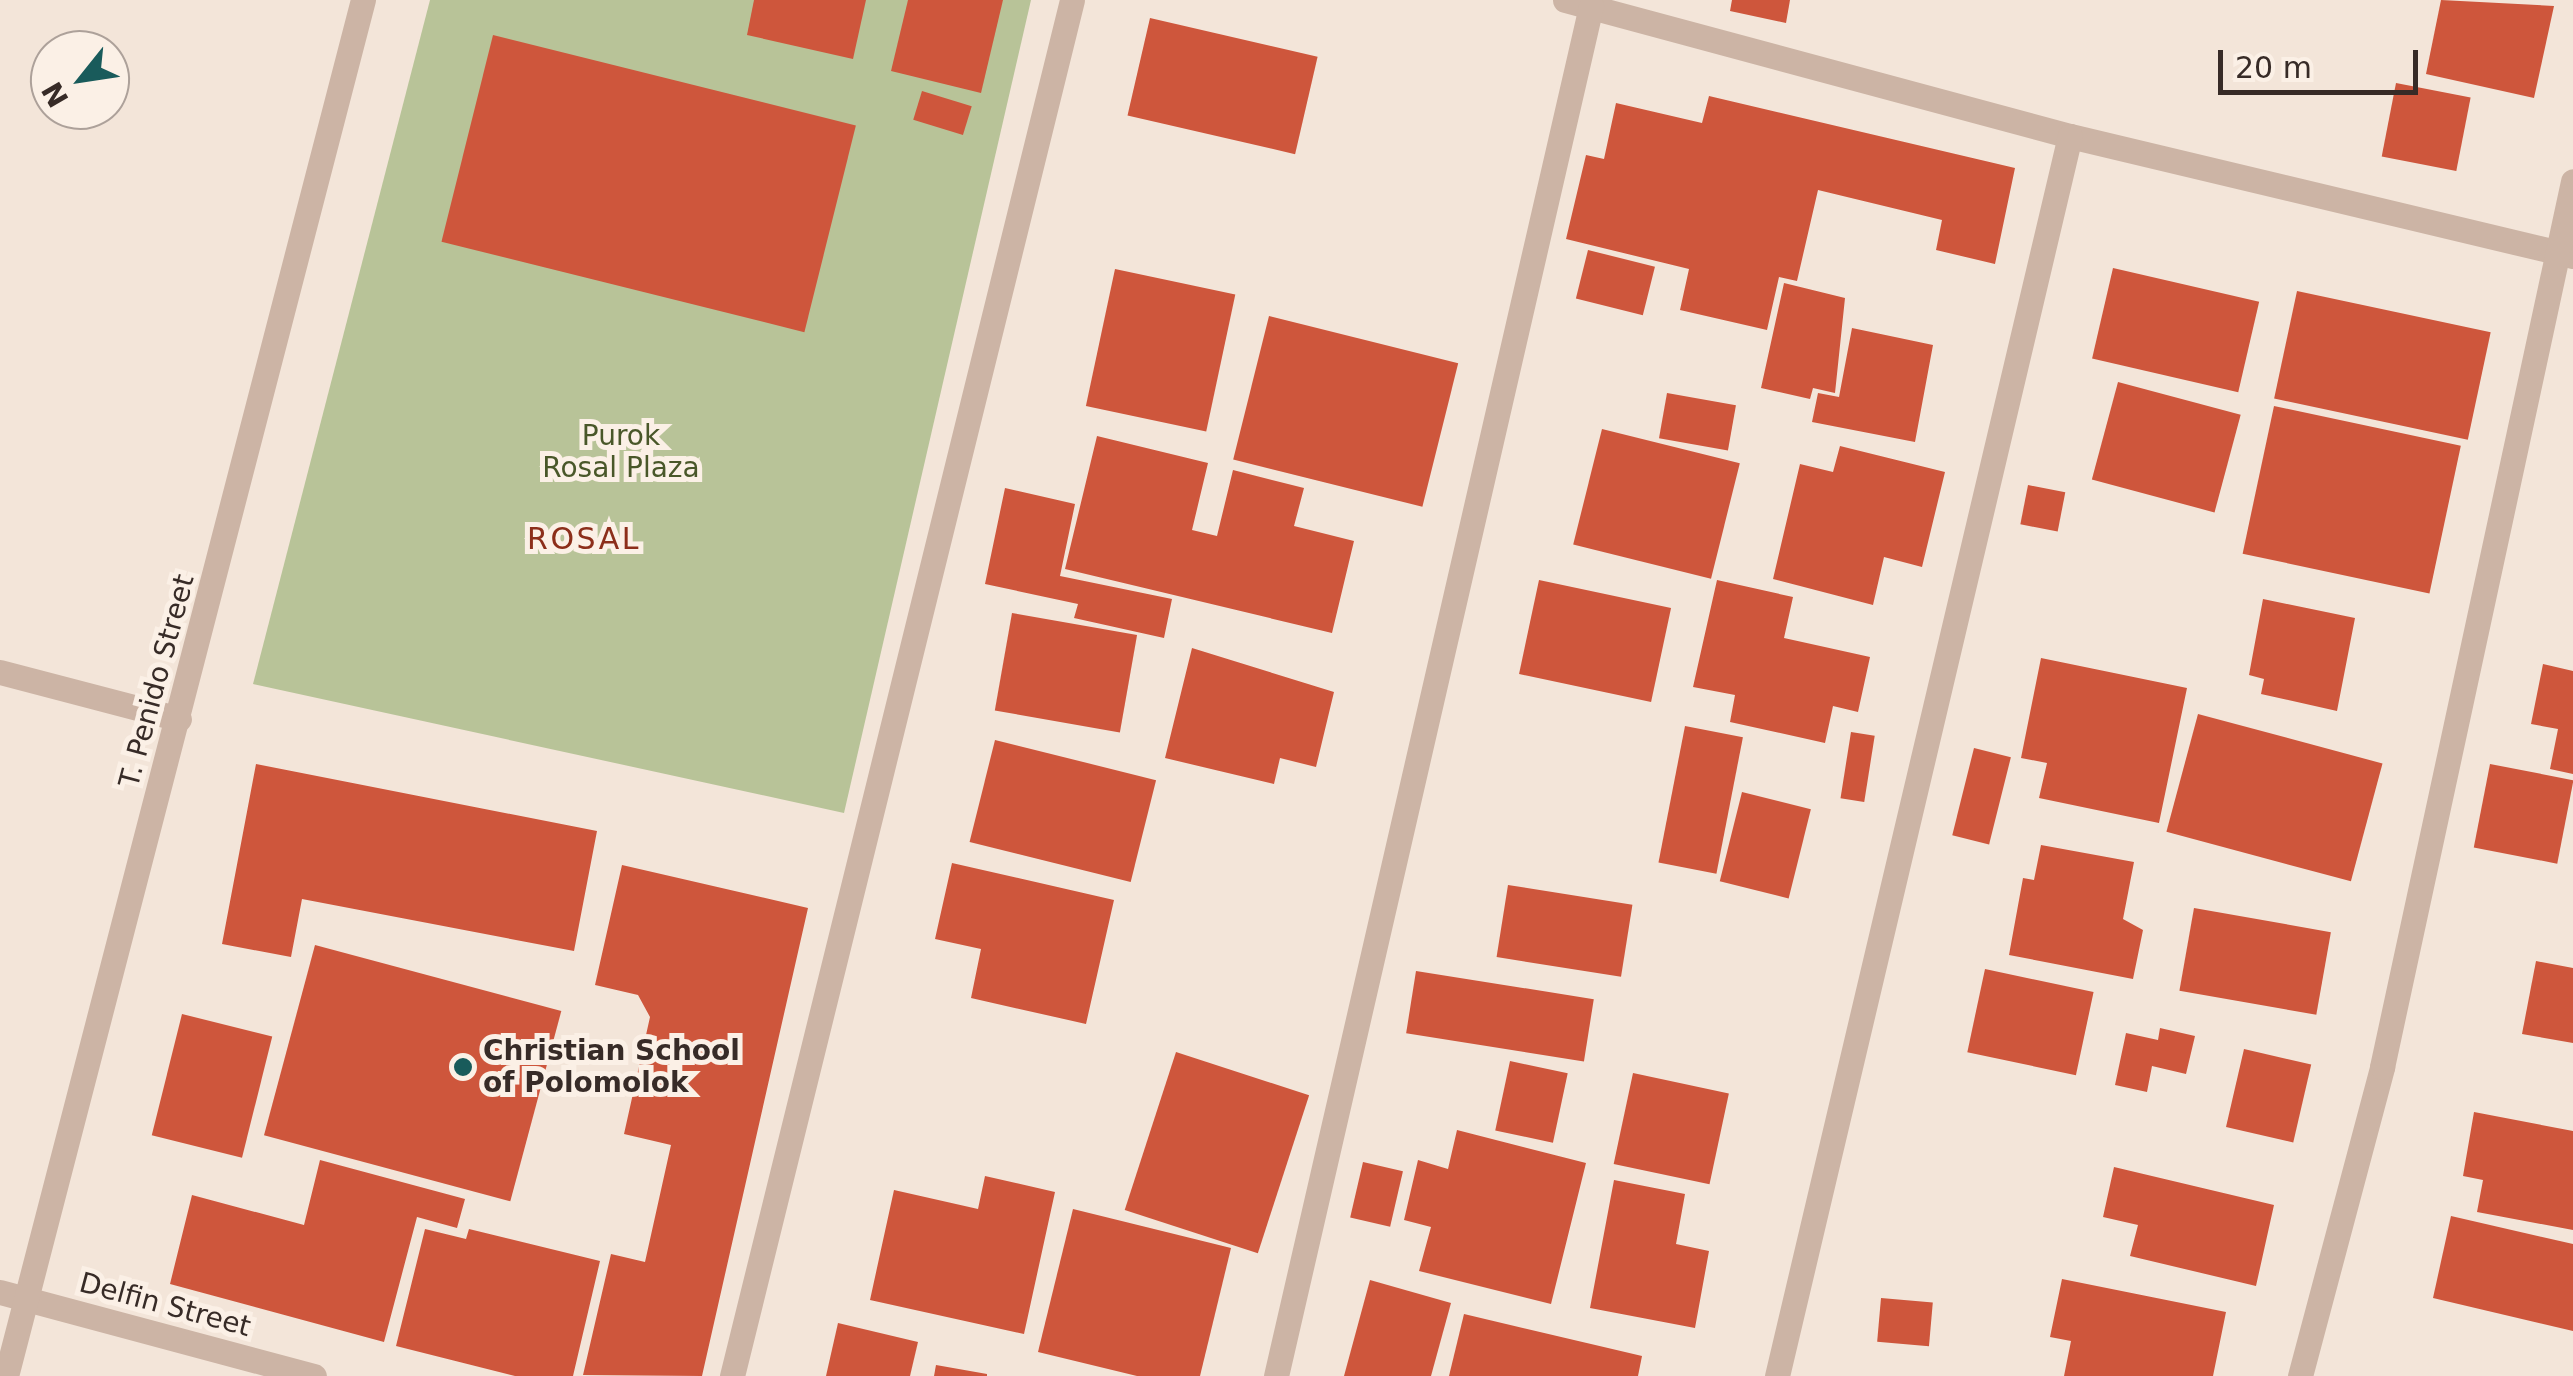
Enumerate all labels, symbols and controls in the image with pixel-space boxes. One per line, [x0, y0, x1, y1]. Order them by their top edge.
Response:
north arrow [30, 30, 130, 130]
scale bar [2223, 30, 2423, 92]
text: 20 m [2235, 50, 2312, 85]
text: N [35, 76, 75, 113]
park label: Purok Rosal Plaza [542, 419, 700, 485]
district label: ROSAL [527, 521, 641, 557]
street label: T. Penido Street [112, 571, 202, 791]
place label: Christian School of Polomolok [483, 1034, 740, 1100]
marker: Christian School of Polomolok [452, 1056, 474, 1078]
street label: Delfin Street [76, 1266, 254, 1344]

